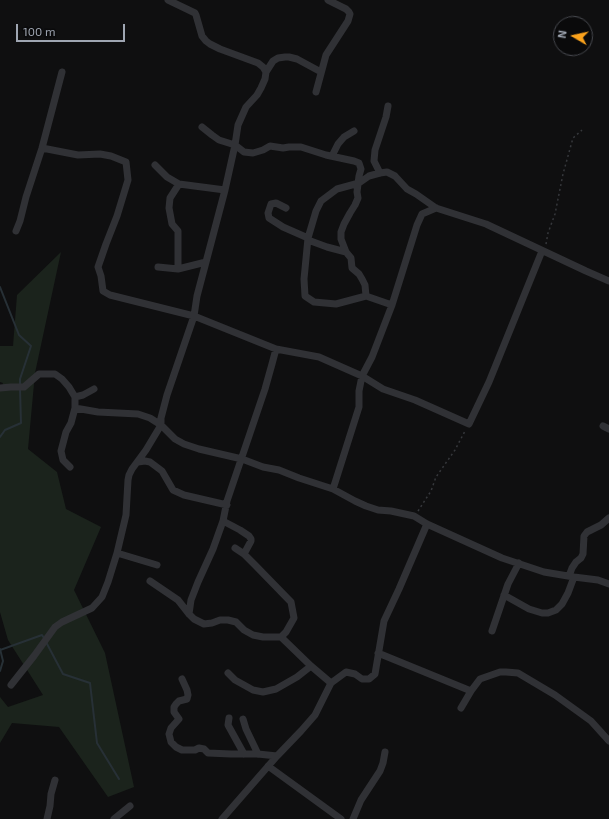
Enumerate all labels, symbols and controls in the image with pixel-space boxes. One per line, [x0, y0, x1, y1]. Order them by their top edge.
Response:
scale bar [18, 16, 127, 42]
north arrow [553, 16, 593, 56]
text: 100 m [23, 24, 55, 38]
text: N [555, 29, 569, 39]

